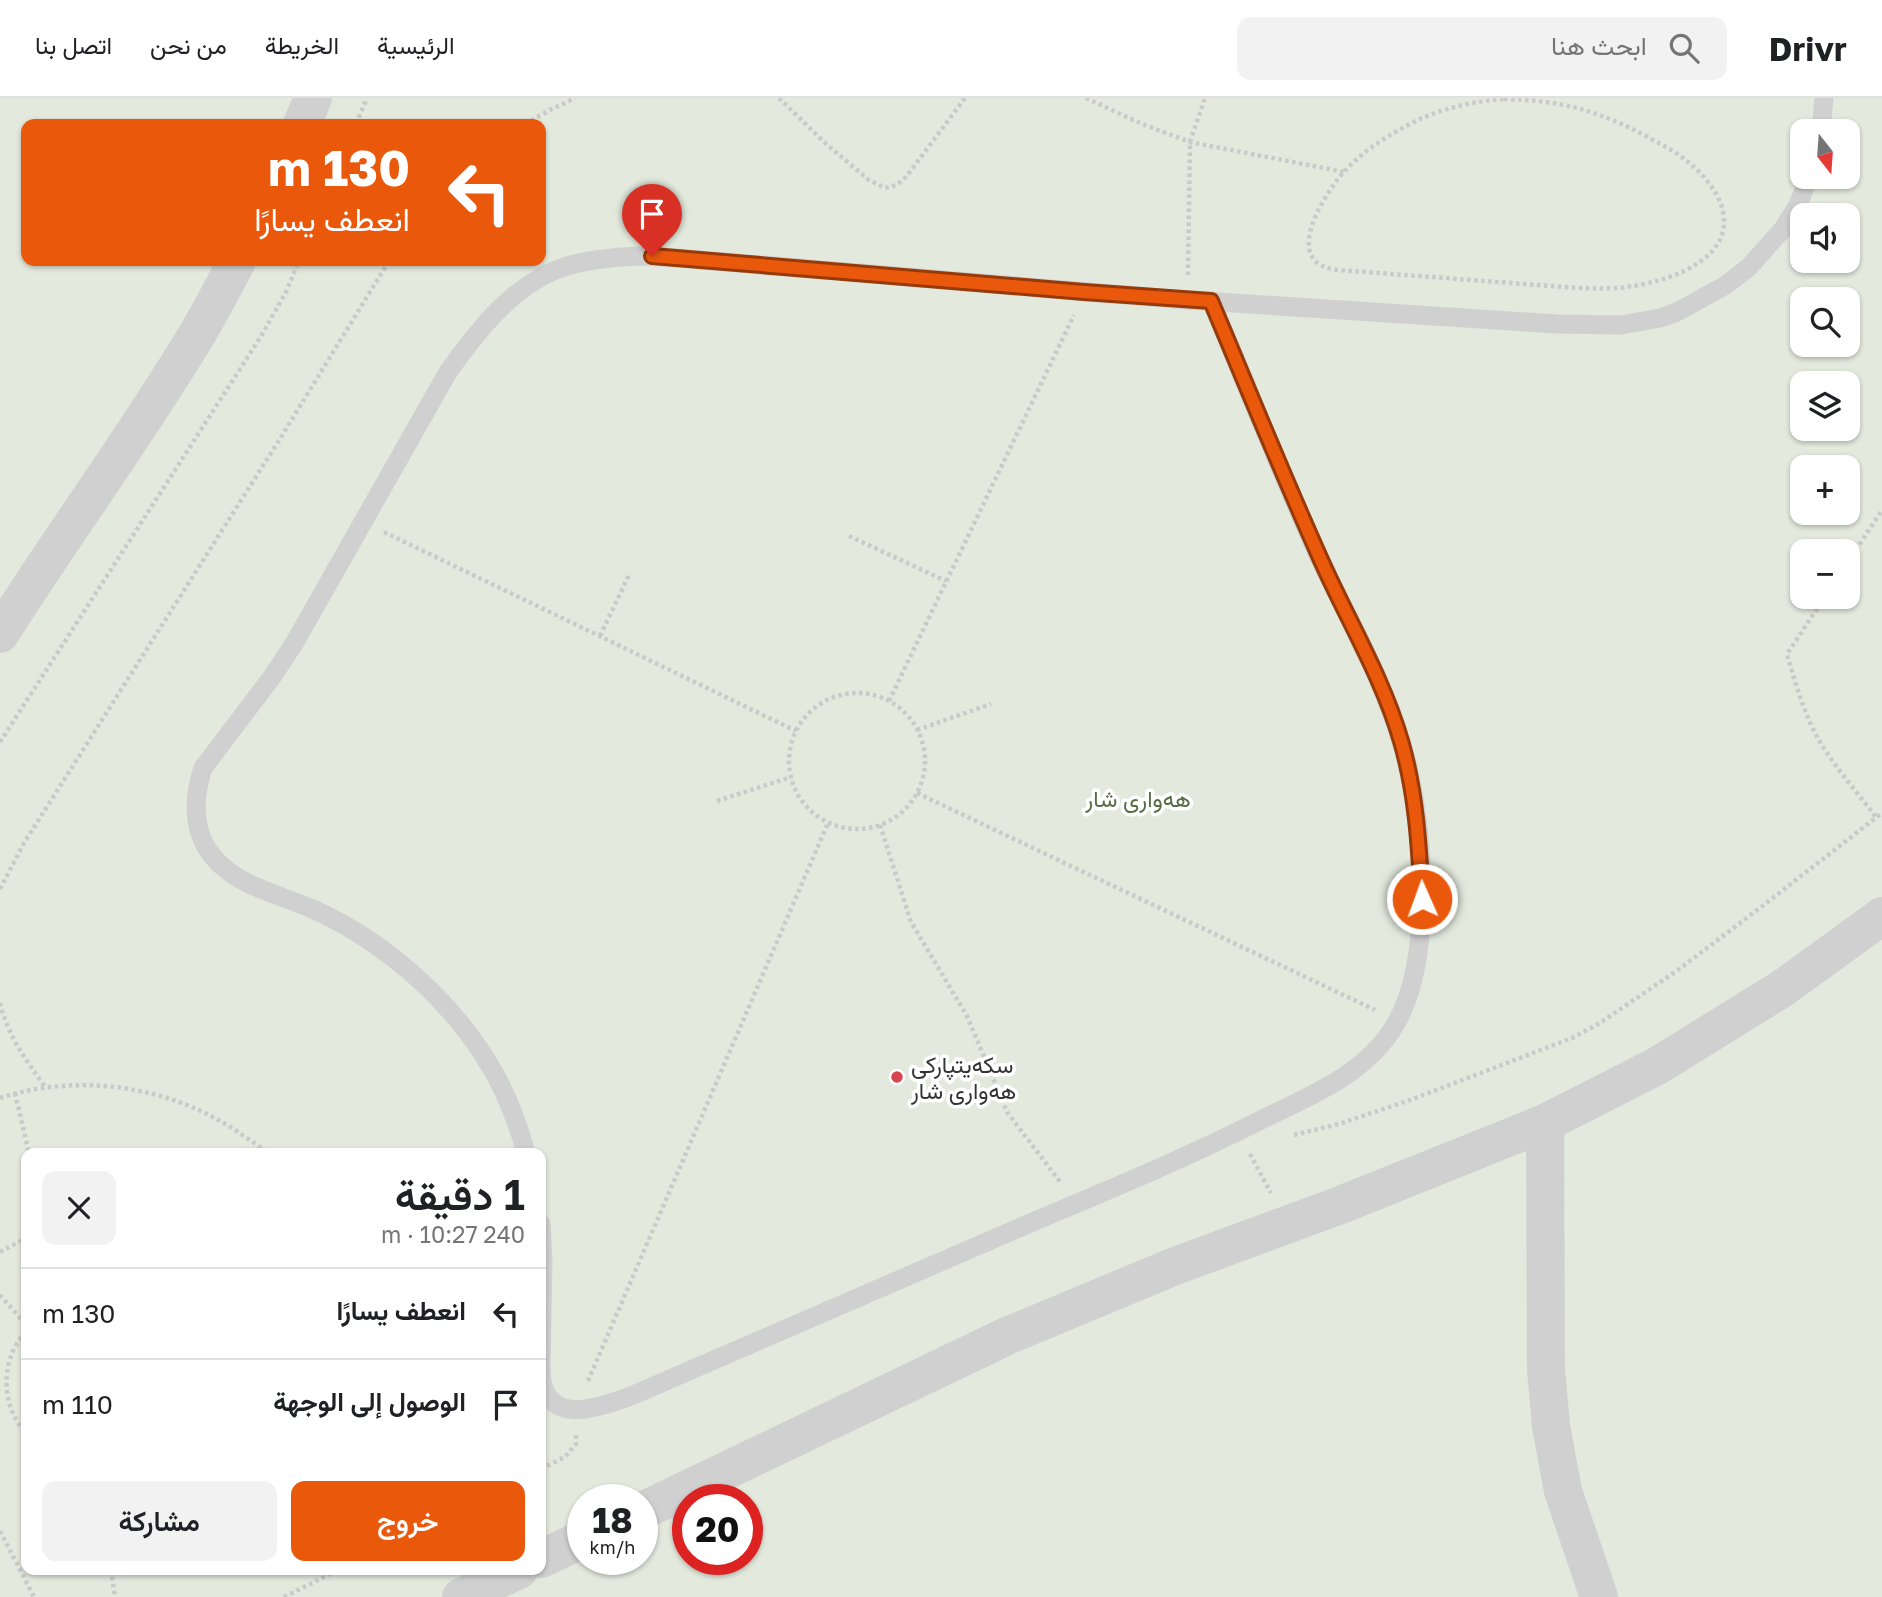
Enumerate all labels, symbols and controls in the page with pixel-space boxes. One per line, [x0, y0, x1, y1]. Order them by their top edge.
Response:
search box [1237, 17, 1727, 80]
icon: search [1665, 29, 1703, 67]
text: Drivr [1769, 29, 1847, 68]
text: اتصل بنا [35, 30, 112, 59]
text: من نحن [150, 30, 227, 59]
text: الخريطة [265, 30, 339, 59]
text: الرئيسية [377, 30, 455, 59]
text: ابحث هنا [1551, 30, 1647, 61]
north arrow [1790, 119, 1860, 189]
map controls [1790, 119, 1860, 609]
text: 130 m [268, 138, 410, 197]
icon: left [434, 147, 525, 238]
pin [622, 184, 682, 256]
icon: arrive [633, 195, 671, 233]
text: انعطف يسارًا [254, 200, 410, 238]
button: sound [1790, 203, 1860, 273]
button: search [1790, 287, 1860, 357]
button: layers [1790, 371, 1860, 441]
button: + [1790, 455, 1860, 525]
button: − [1790, 539, 1860, 609]
park label: هەواری شار [1084, 784, 1191, 814]
position arrow [1385, 862, 1459, 936]
place label: سکەیتپارکی هەواری شار [910, 1050, 1016, 1106]
marker: سکەیتپارکی هەواری شار [889, 1069, 905, 1085]
text: 1 دقيقة [395, 1169, 525, 1219]
button: close [42, 1171, 116, 1245]
text: 240 m · 10:27 [381, 1220, 525, 1248]
text: انعطف يسارًا [336, 1295, 466, 1326]
icon: left [487, 1295, 525, 1333]
text: 130 m [42, 1298, 115, 1329]
text: الوصول إلى الوجهة [273, 1386, 466, 1417]
icon: arrive [487, 1386, 525, 1424]
text: 110 m [42, 1389, 113, 1420]
button: مشاركة [42, 1481, 277, 1561]
button: خروج [291, 1481, 525, 1561]
speed limit sign: 20 [672, 1484, 763, 1575]
text: 18 [592, 1499, 633, 1541]
text: km/h [590, 1536, 635, 1558]

